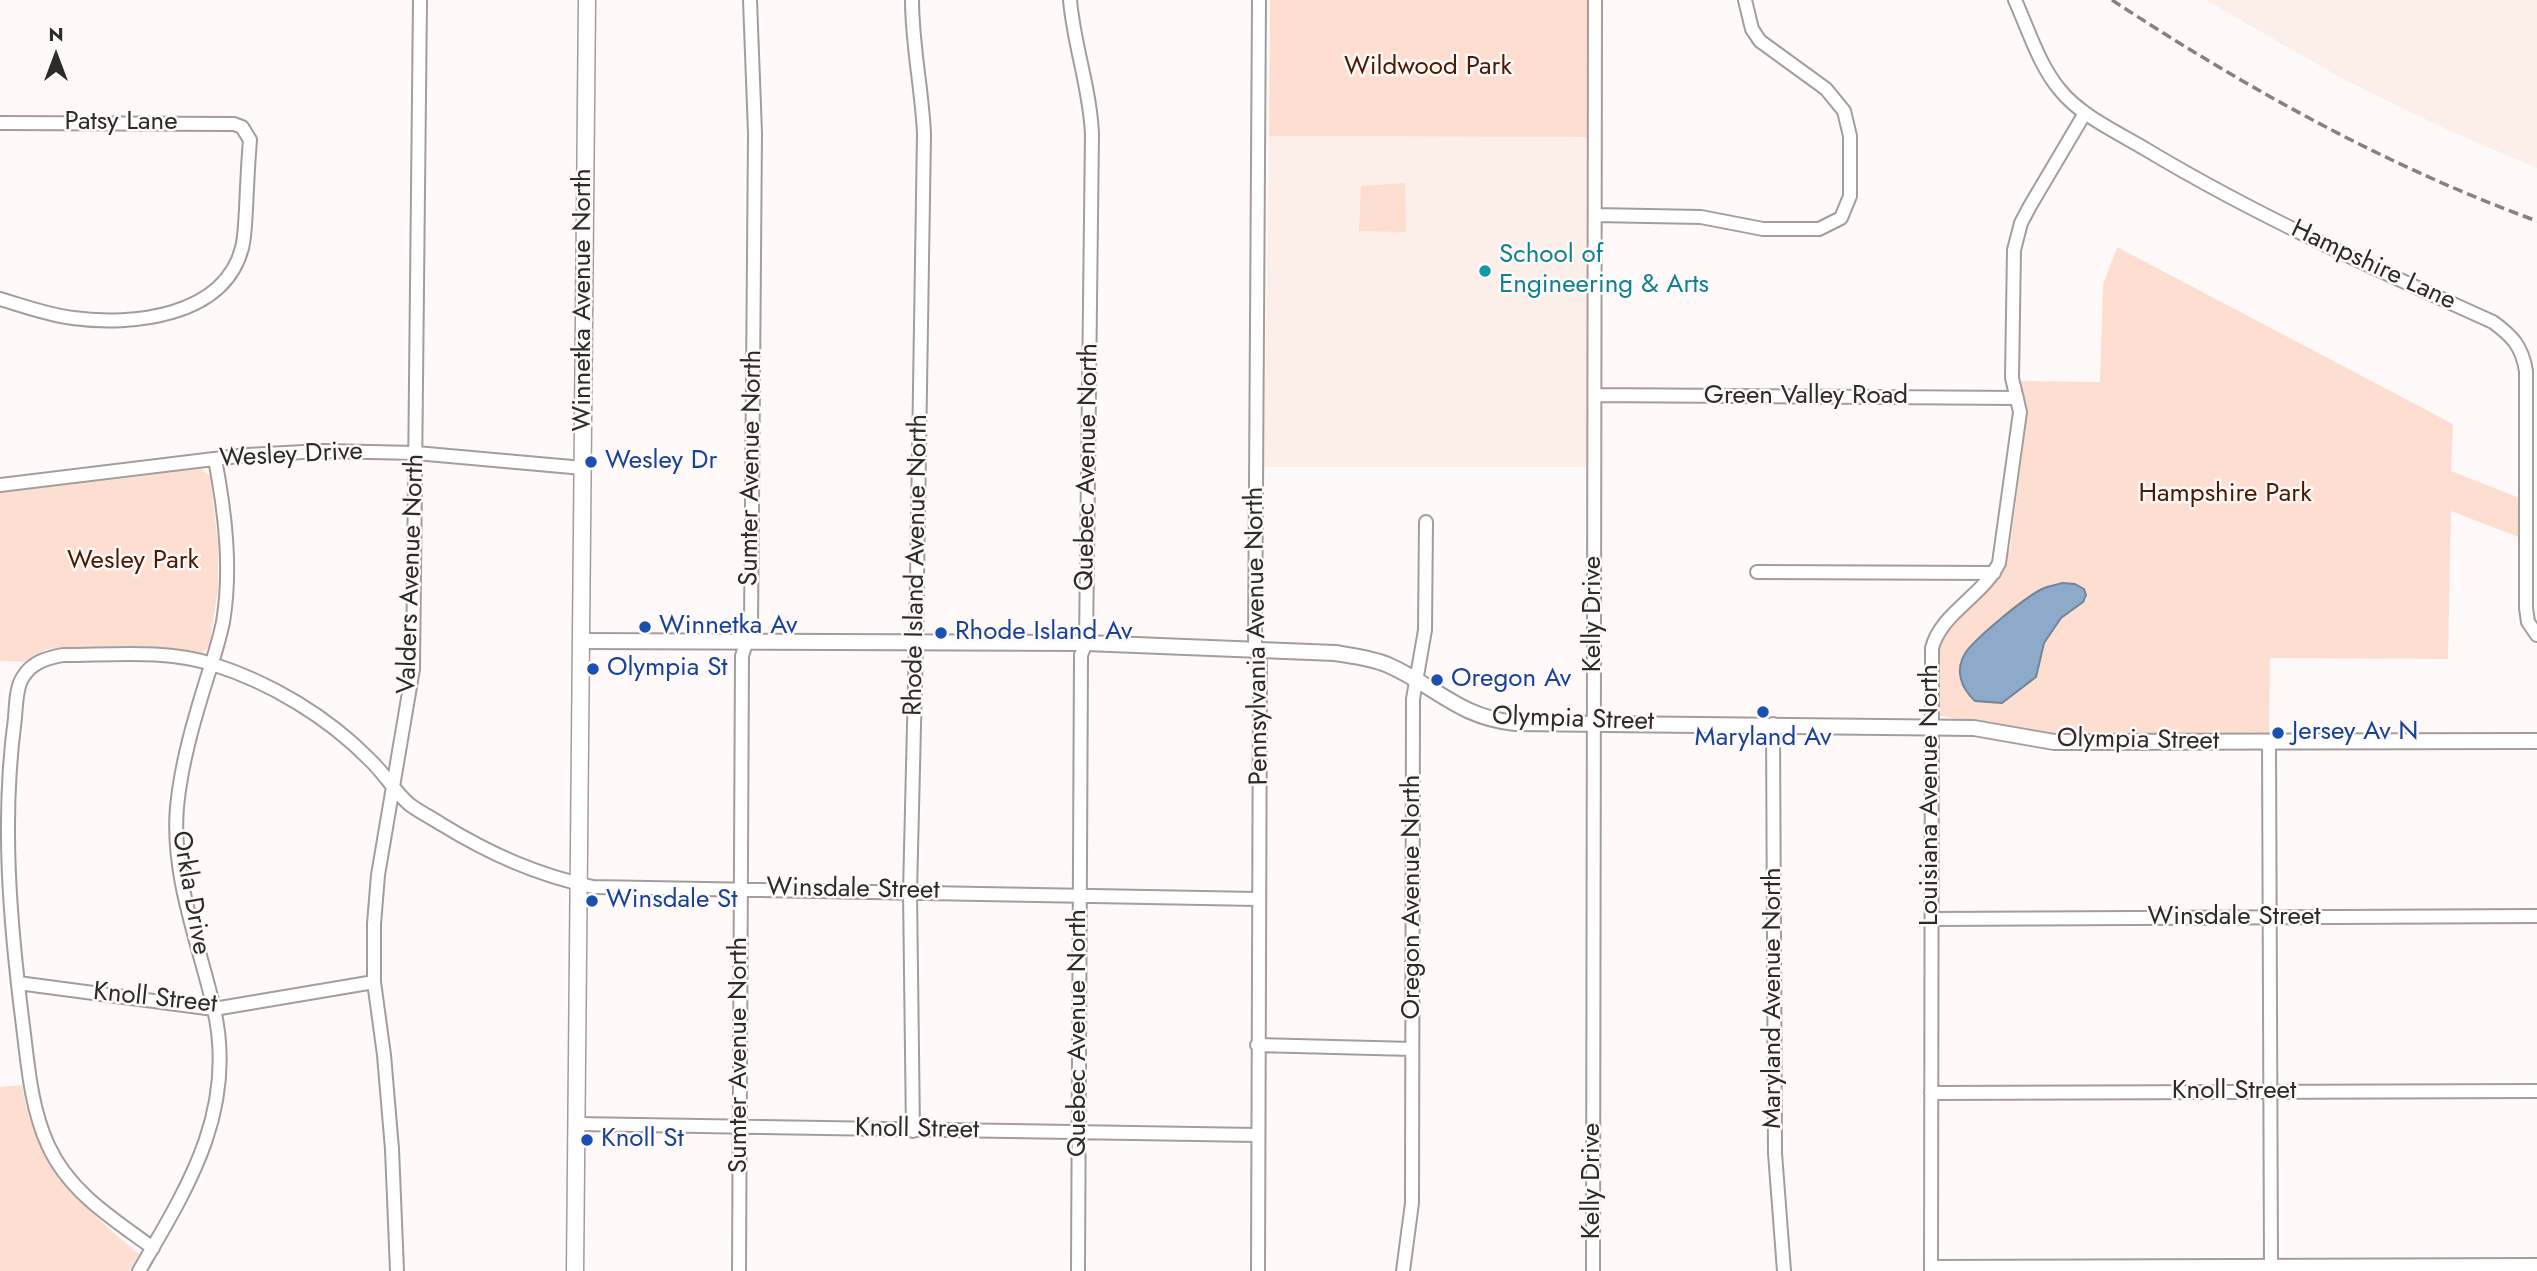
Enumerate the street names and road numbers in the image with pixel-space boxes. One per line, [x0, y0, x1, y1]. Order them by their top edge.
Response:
street label: Patsy Lane [64, 107, 178, 139]
street label: Winnetka Avenue North [568, 168, 600, 432]
street label: Hampshire Lane [2286, 214, 2460, 318]
street label: Quebec Avenue North [1070, 343, 1106, 591]
street label: Sumter Avenue North [734, 350, 770, 586]
street label: Green Valley Road [1704, 381, 1908, 413]
street label: Rhode Island Avenue North [899, 414, 935, 716]
street label: Wesley Drive [219, 437, 363, 475]
street label: Valders Avenue North [392, 453, 432, 695]
street label: Pennsylvania Avenue North [1240, 486, 1276, 786]
street label: Kelly Drive [1578, 556, 1610, 672]
street label: Louisiana Avenue North [1915, 664, 1947, 926]
street label: Olympia Street [1491, 702, 1655, 738]
street label: Olympia Street [2057, 724, 2219, 758]
street label: Oregon Avenue North [1397, 775, 1429, 1019]
street label: Orkla Drive [164, 829, 216, 957]
street label: Maryland Avenue North [1758, 867, 1790, 1129]
street label: Winsdale Street [766, 873, 940, 907]
street label: Winsdale Street [2147, 902, 2321, 934]
street label: Quebec Avenue North [1063, 909, 1095, 1157]
street label: Sumter Avenue North [724, 937, 756, 1173]
street label: Knoll Street [92, 977, 218, 1021]
street label: Knoll Street [2172, 1076, 2296, 1108]
street label: Knoll Street [855, 1113, 979, 1147]
street label: Kelly Drive [1577, 1123, 1609, 1239]

